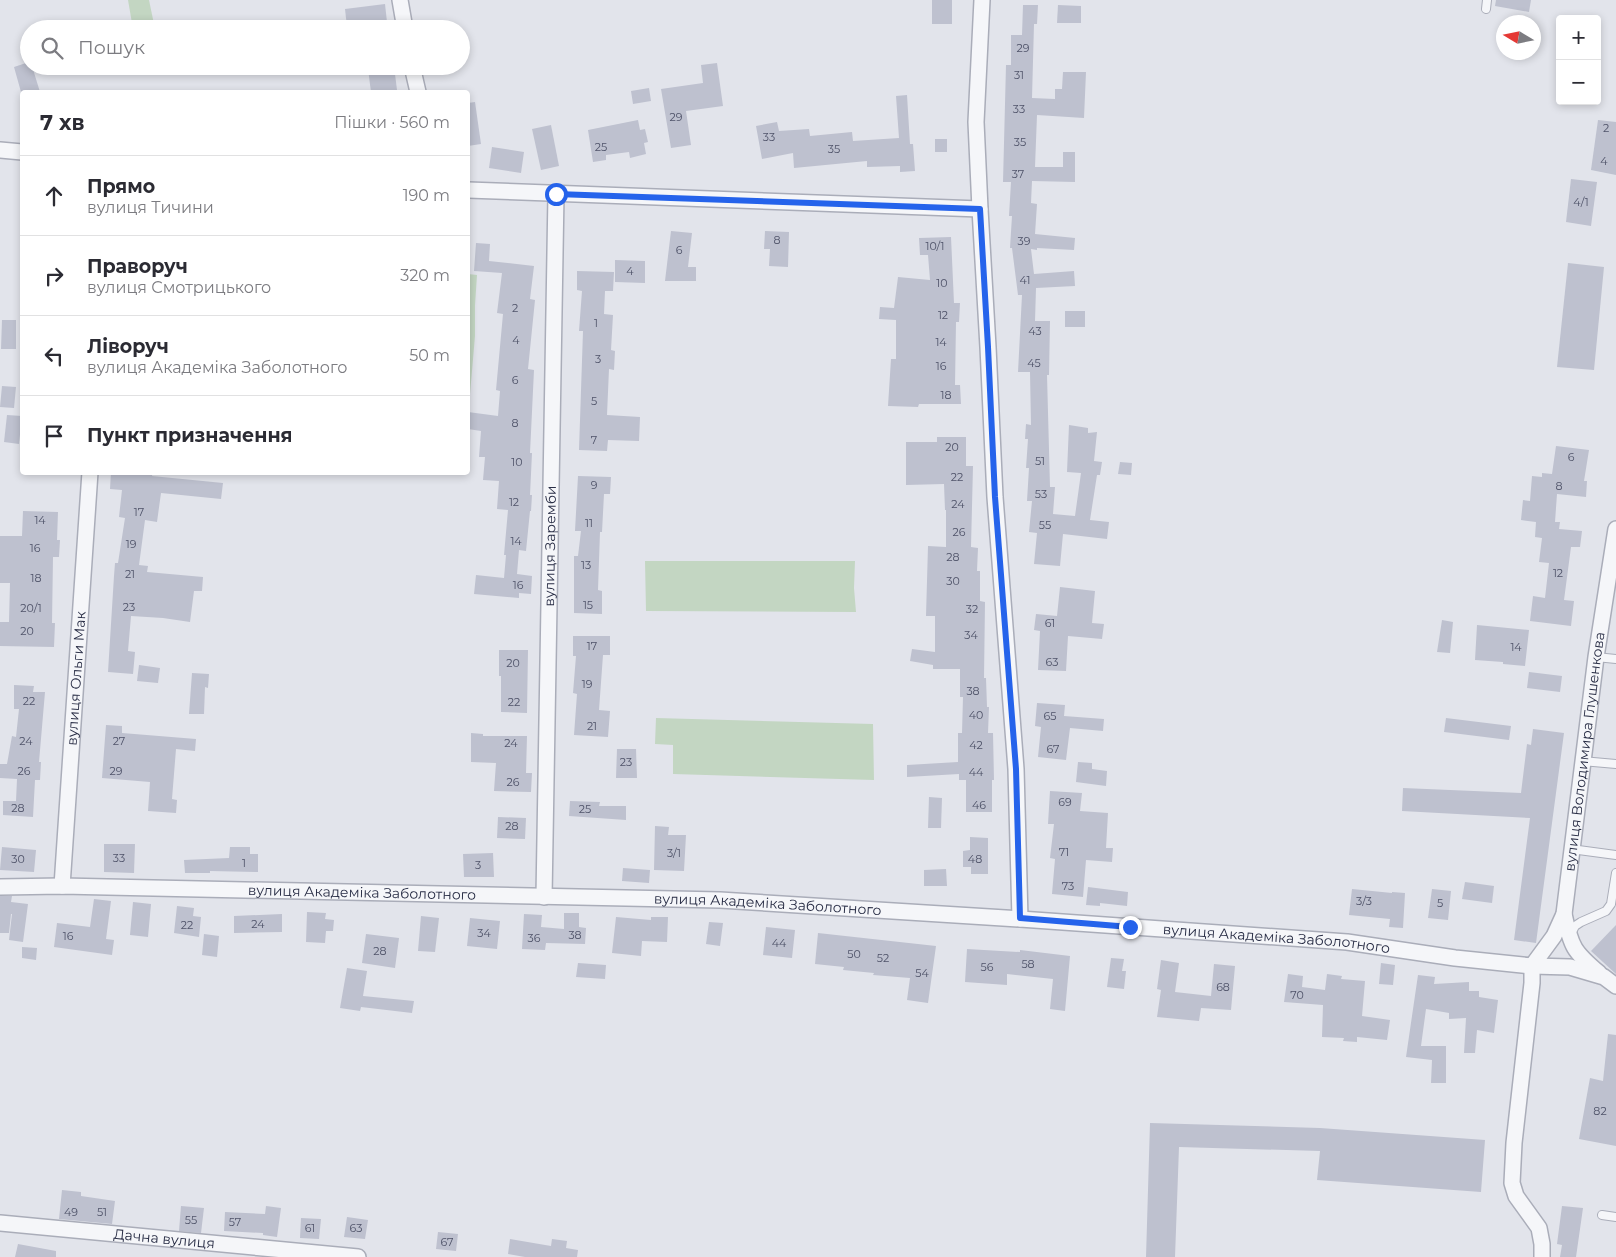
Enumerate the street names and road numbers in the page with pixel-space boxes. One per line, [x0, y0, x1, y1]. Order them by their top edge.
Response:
street label: вулиця Заремби [540, 485, 560, 607]
street label: вулиця Ольги Мак [63, 611, 90, 746]
street label: вулиця Володимира Глушенкова [1560, 631, 1609, 872]
street label: вулиця Академіка Заболотного [248, 881, 476, 904]
street label: вулиця Академіка Заболотного [654, 890, 882, 919]
street label: вулиця Академіка Заболотного [1162, 920, 1391, 957]
street label: Дачна вулиця [113, 1225, 216, 1252]

